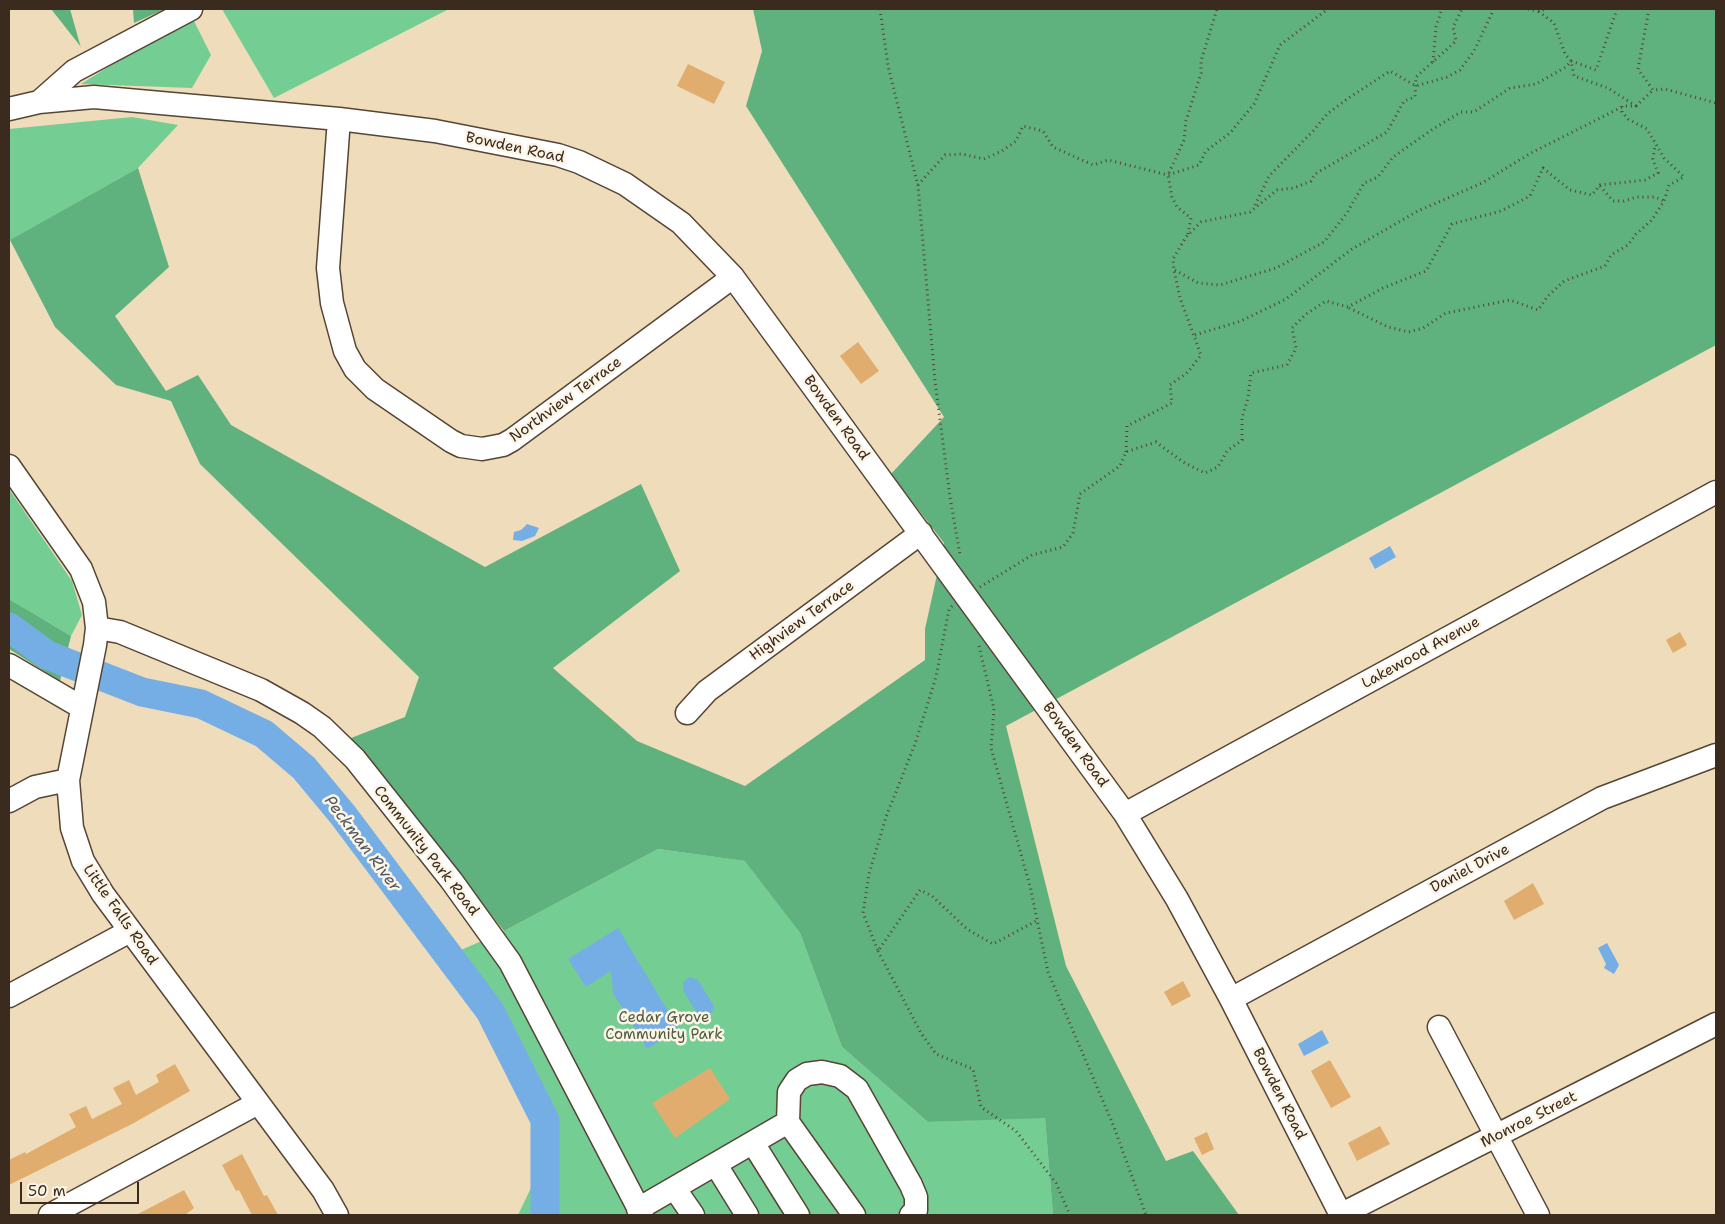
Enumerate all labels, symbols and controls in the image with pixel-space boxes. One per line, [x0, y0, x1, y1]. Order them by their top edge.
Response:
street label: Bowden Road [464, 129, 566, 167]
street label: Northview Terrace [507, 353, 625, 447]
street label: Bowden Road [799, 372, 873, 464]
street label: Highview Terrace [746, 577, 858, 665]
street label: Lakewood Avenue [1359, 613, 1483, 693]
street label: Bowden Road [1038, 699, 1112, 791]
street label: Community Park Road [370, 782, 482, 920]
water label: Peckman River [320, 792, 404, 896]
street label: Daniel Drive [1427, 841, 1513, 897]
street label: Little Falls Road [79, 861, 161, 969]
park label: Cedar Grove Community Park [605, 1009, 723, 1044]
street label: Bowden Road [1248, 1045, 1310, 1143]
street label: Monroe Street [1478, 1088, 1580, 1152]
scale bar [22, 1172, 141, 1204]
text: 50 m [28, 1181, 66, 1201]

